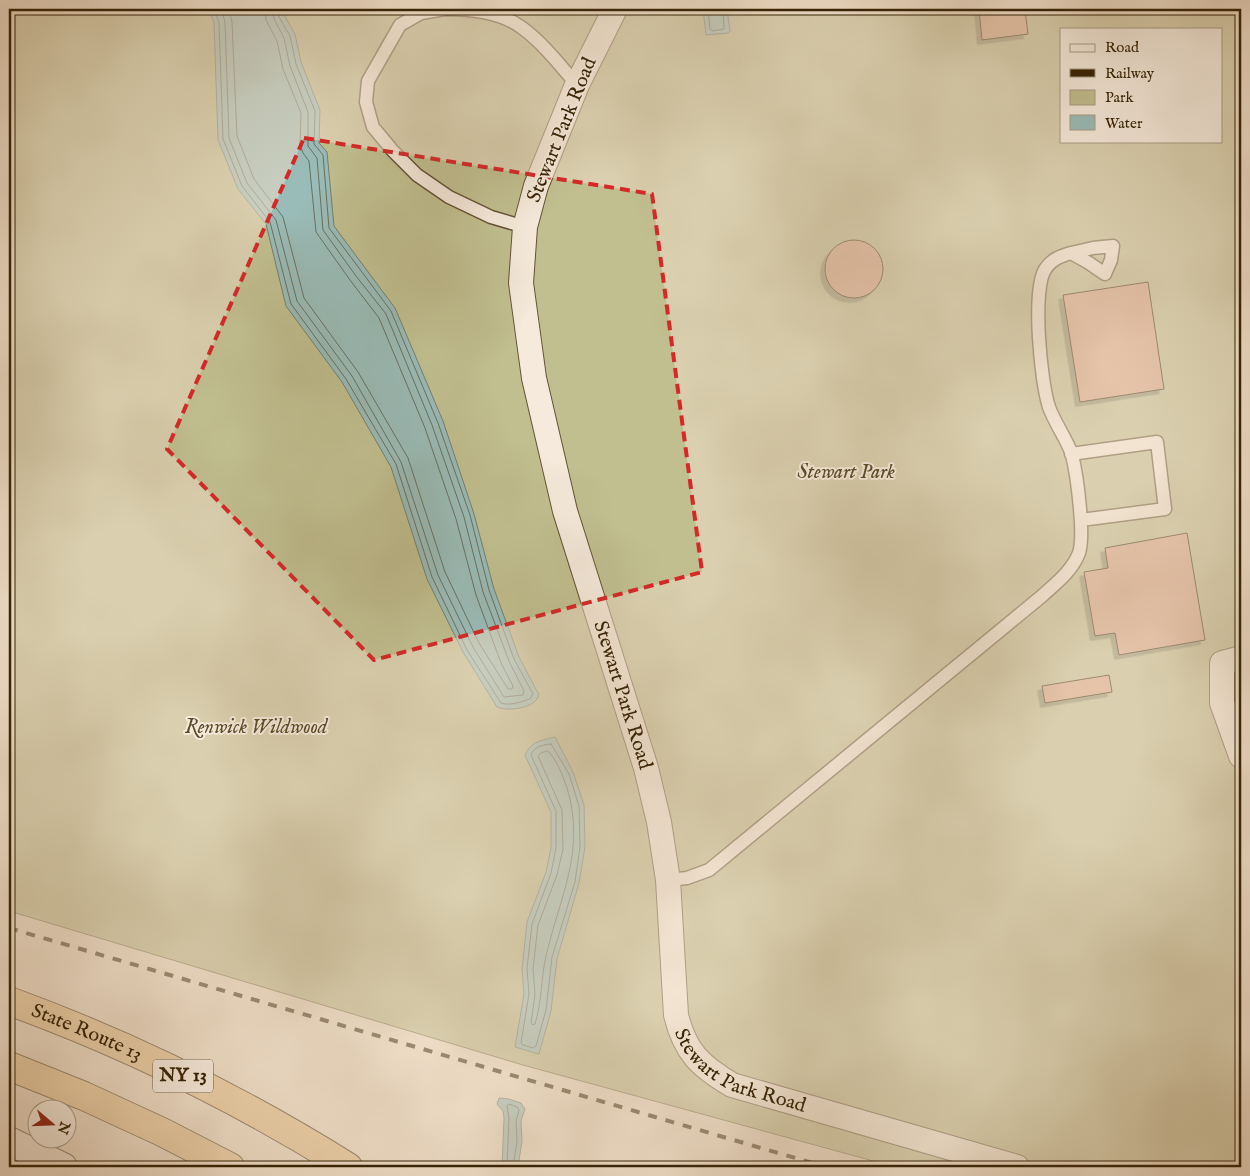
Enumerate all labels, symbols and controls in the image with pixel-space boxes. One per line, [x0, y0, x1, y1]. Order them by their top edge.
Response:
legend [1060, 28, 1222, 142]
text: Road [1105, 38, 1140, 57]
street label: Stewart Park Road [522, 53, 603, 206]
text: Railway [1105, 64, 1155, 83]
text: Park [1105, 88, 1135, 107]
text: Water [1105, 114, 1143, 133]
park label: Stewart Park [797, 460, 895, 485]
street label: Stewart Park Road [588, 618, 658, 773]
park label: Renwick Wildwood [185, 715, 329, 740]
street label: State Route 13 [28, 998, 146, 1067]
street label: Stewart Park Road [669, 1025, 809, 1118]
road number: NY 13 [153, 1060, 213, 1092]
north arrow [28, 1098, 78, 1148]
text: N [53, 1118, 74, 1137]

